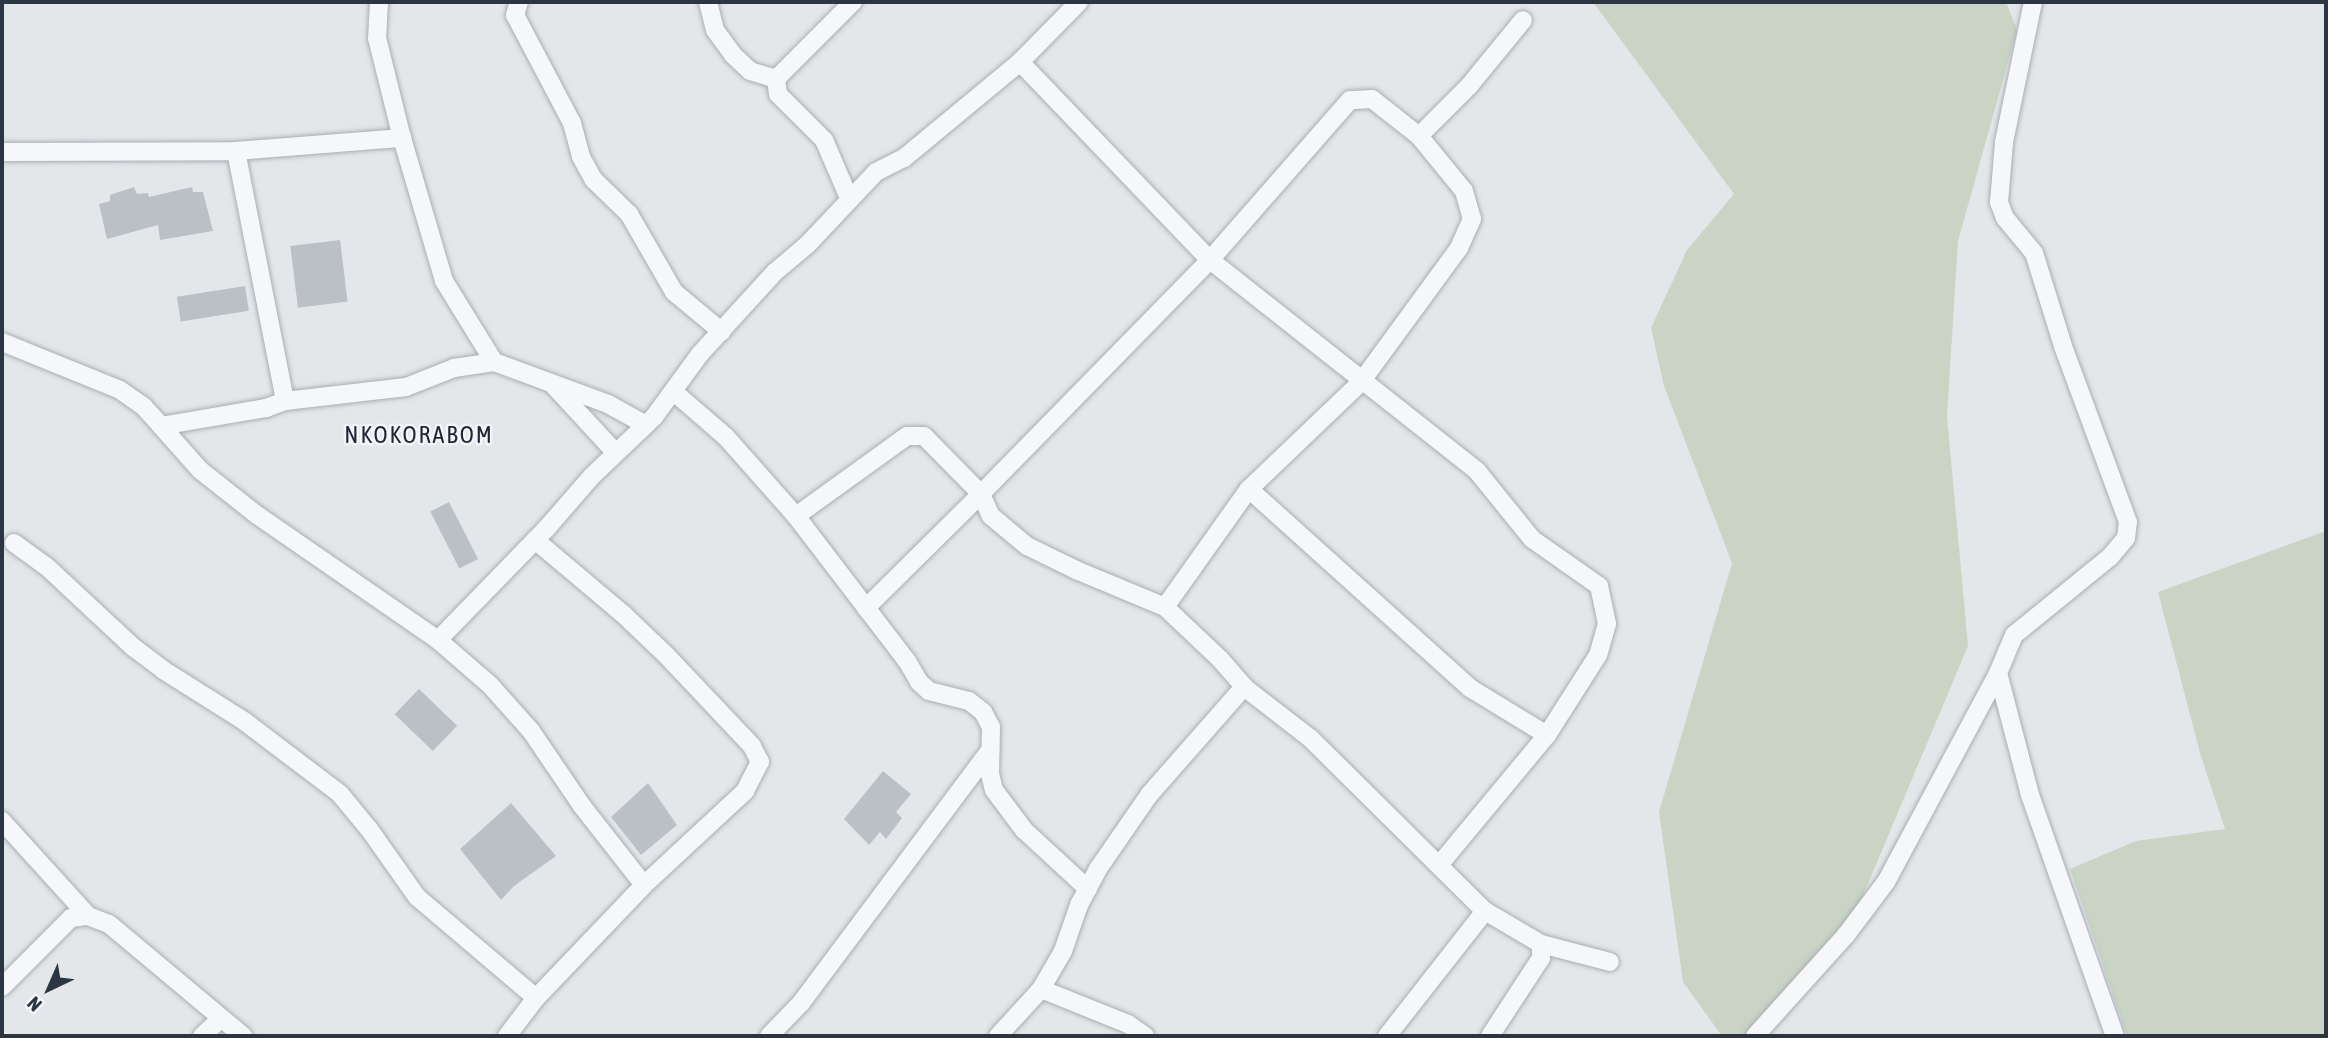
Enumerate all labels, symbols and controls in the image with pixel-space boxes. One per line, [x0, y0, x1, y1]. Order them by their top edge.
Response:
district label: NKOKORABOM [345, 421, 493, 449]
north arrow [14, 954, 84, 1024]
text: N [23, 992, 46, 1016]

